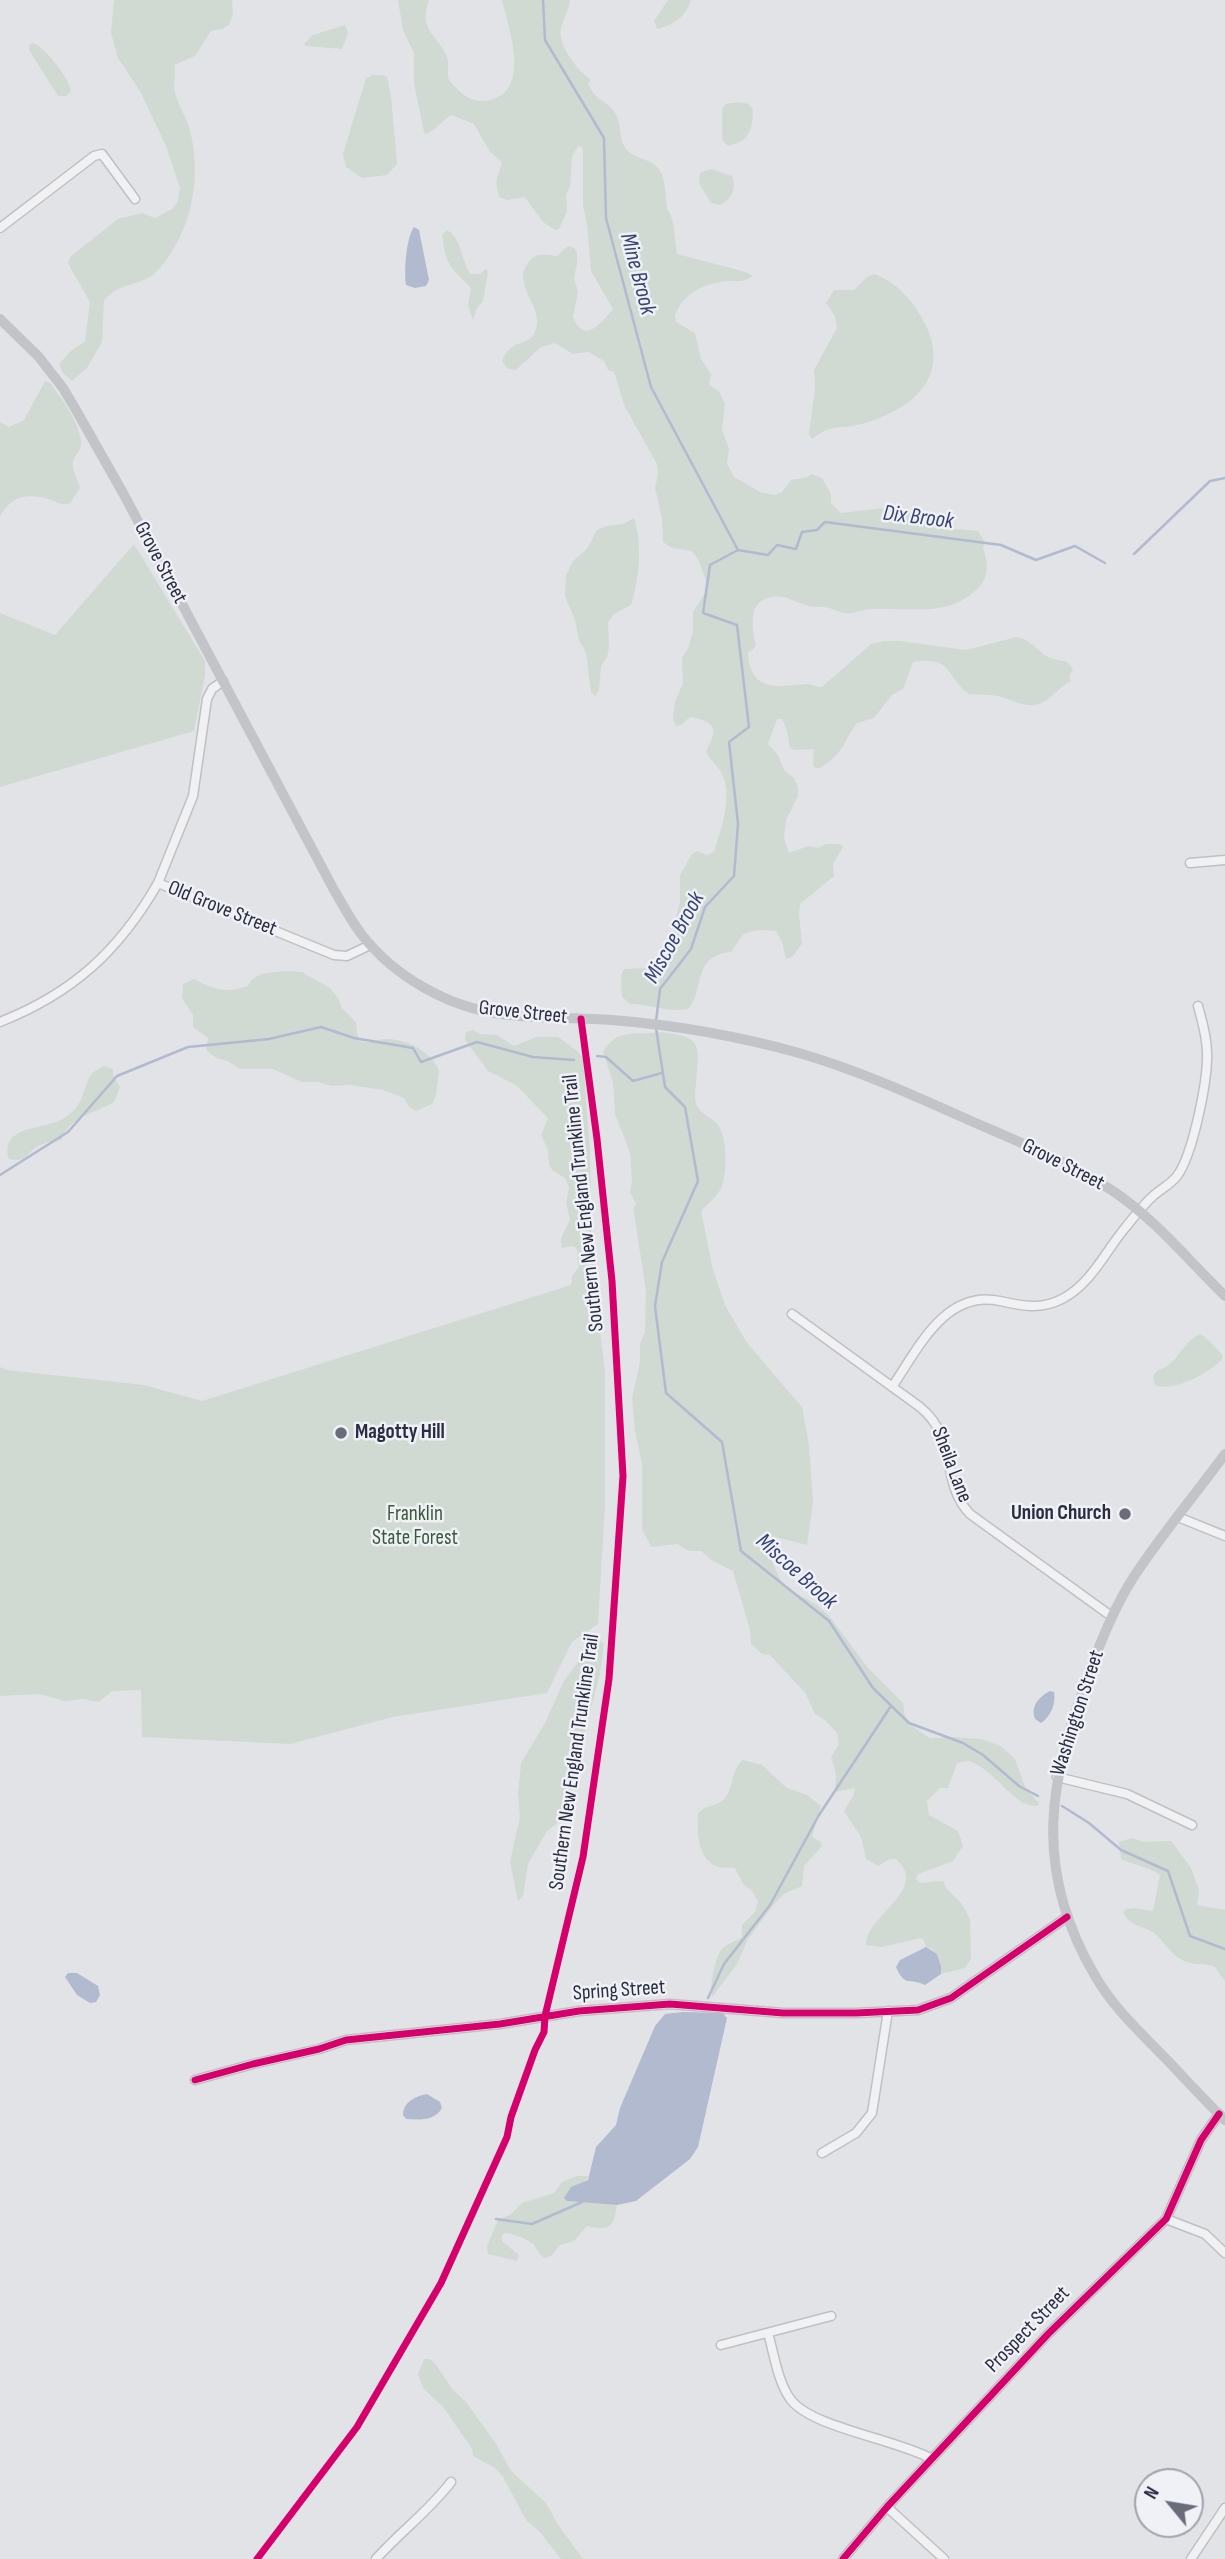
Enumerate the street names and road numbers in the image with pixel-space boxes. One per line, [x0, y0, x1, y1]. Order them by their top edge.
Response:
street label: Grove Street [128, 518, 192, 608]
street label: Old Grove Street [164, 876, 280, 942]
street label: Grove Street [478, 996, 568, 1030]
street label: Southern New England Trunkline Trail [558, 1073, 610, 1333]
street label: Grove Street [1018, 1134, 1108, 1196]
street label: Sheila Lane [925, 1424, 977, 1506]
street label: Southern New England Trunkline Trail [545, 1632, 605, 1892]
street label: Washington Street [1046, 1647, 1110, 1779]
street label: Spring Street [572, 1975, 666, 2007]
street label: Prospect Street [981, 2282, 1075, 2378]

